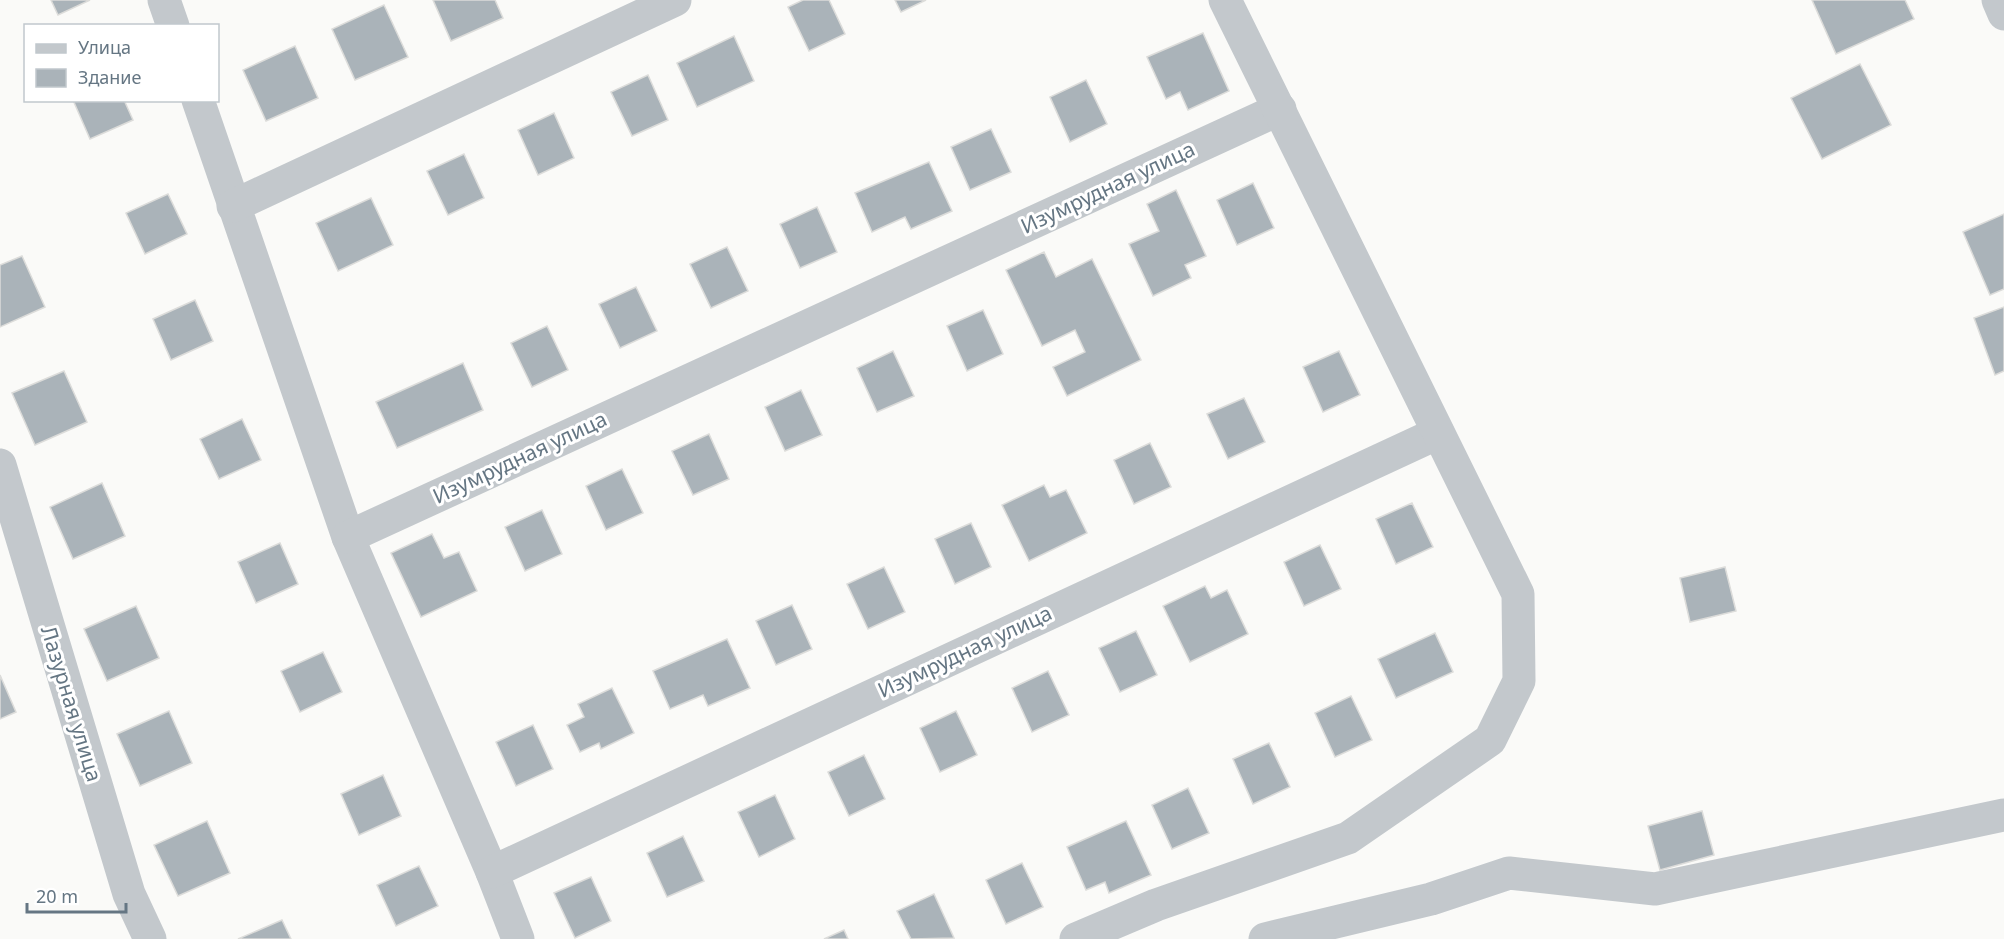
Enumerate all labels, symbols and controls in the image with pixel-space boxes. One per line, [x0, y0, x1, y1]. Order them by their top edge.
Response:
legend [24, 24, 219, 102]
text: Улица [78, 35, 131, 59]
text: Здание [78, 65, 142, 89]
street label: Изумрудная улица [1016, 134, 1199, 240]
street label: Изумрудная улица [428, 404, 611, 510]
street label: Изумрудная улица [873, 598, 1056, 704]
street label: Лазурная улица [35, 622, 109, 785]
scale bar [27, 876, 126, 914]
text: 20 m [36, 884, 78, 908]

